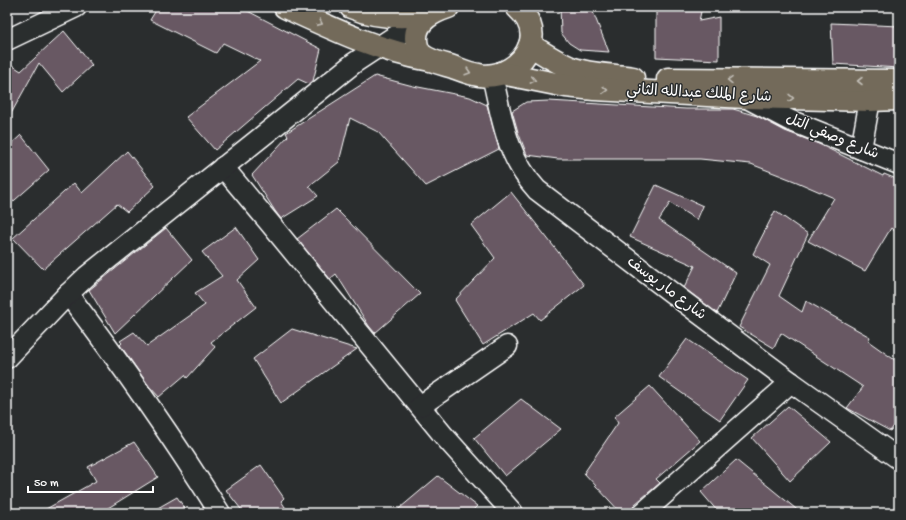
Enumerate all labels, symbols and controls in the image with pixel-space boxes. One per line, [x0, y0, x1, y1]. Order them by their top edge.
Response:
one-way arrow [316, 18, 324, 26]
one-way arrow [464, 67, 471, 76]
one-way arrow [530, 75, 537, 83]
one-way arrow [727, 75, 733, 84]
one-way arrow [857, 77, 863, 85]
street label: شارع الملك عبدالله الثاني [626, 81, 772, 109]
one-way arrow [602, 86, 608, 94]
one-way arrow [788, 94, 794, 102]
street label: شارع وصفي التل [782, 110, 881, 166]
street label: شارع مار يوسف [623, 253, 709, 325]
scale bar [28, 468, 153, 494]
text: 50 m [34, 477, 59, 491]

